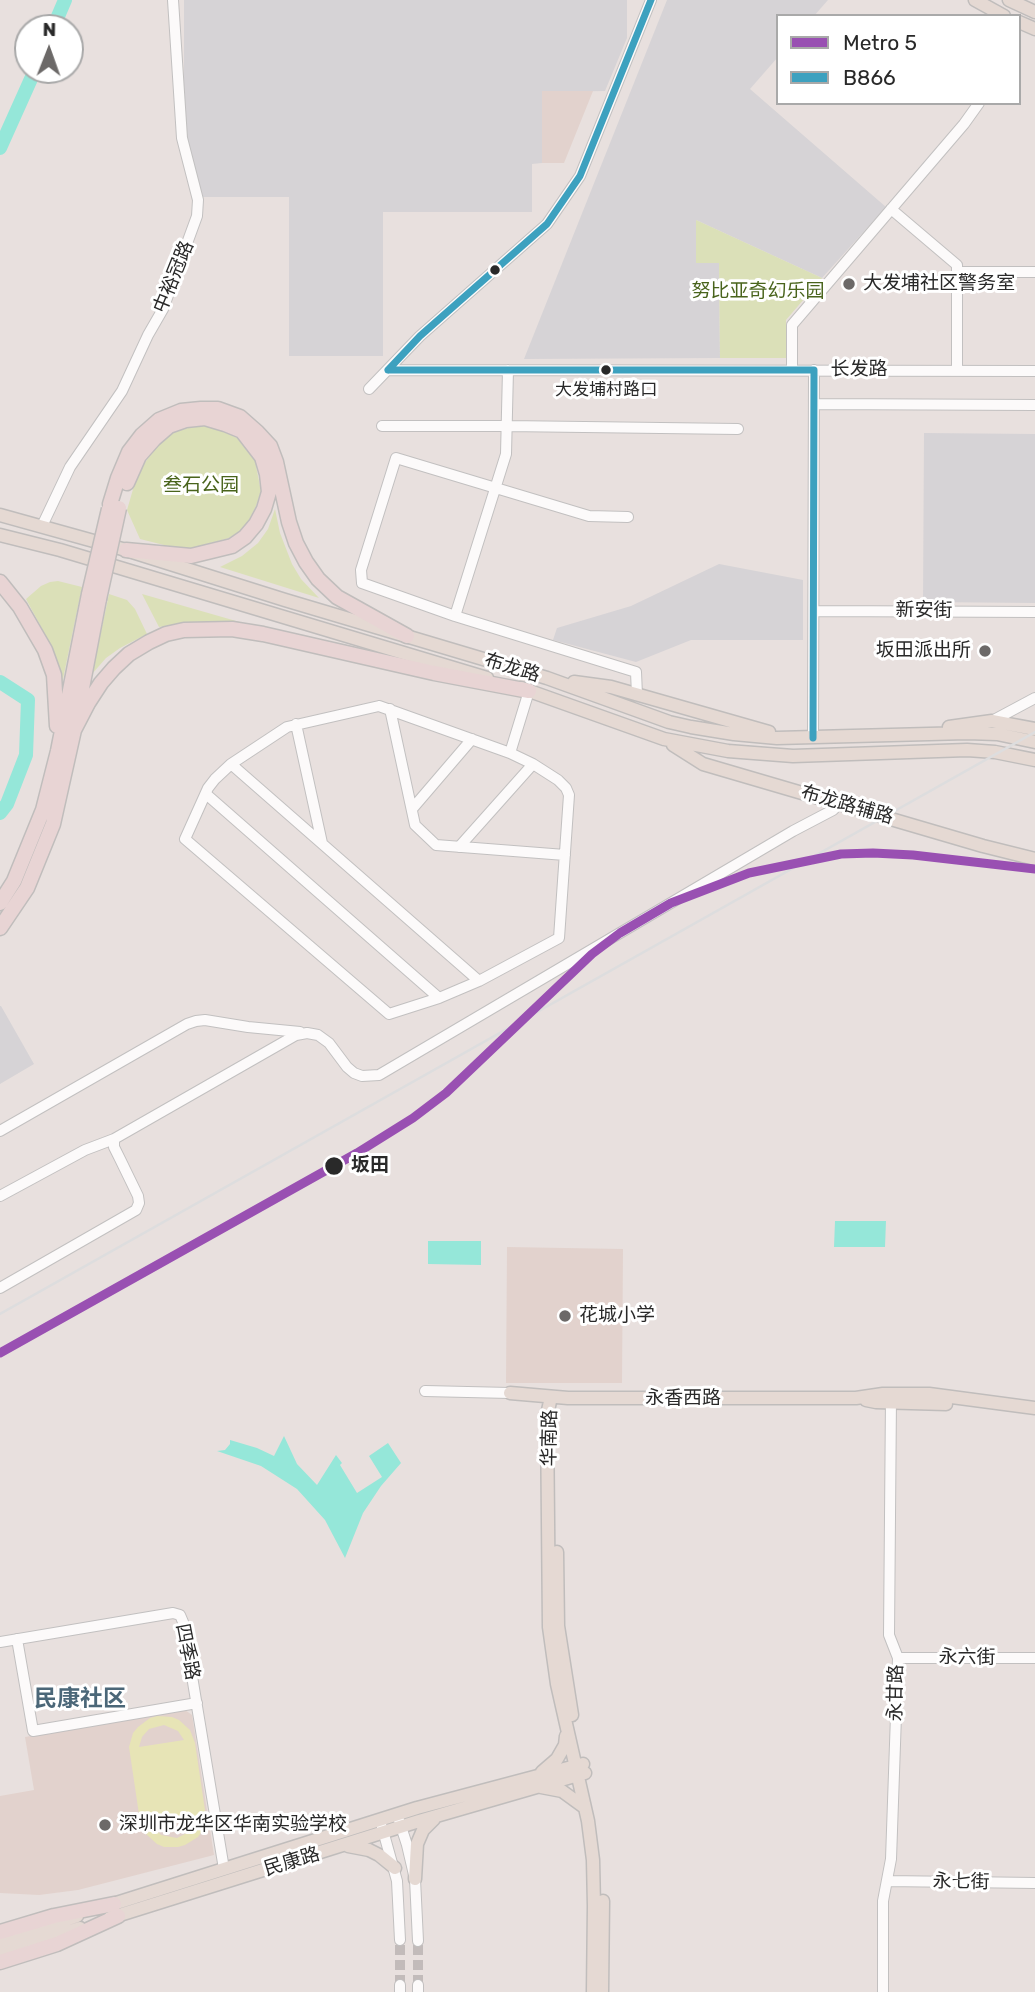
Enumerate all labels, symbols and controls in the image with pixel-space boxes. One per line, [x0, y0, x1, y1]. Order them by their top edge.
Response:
north arrow [14, 14, 84, 84]
legend [776, 14, 1021, 105]
text: N [42, 18, 56, 41]
text: Metro 5 [843, 30, 917, 55]
text: B866 [843, 65, 896, 90]
street label: 中裕冠路 [149, 237, 199, 317]
unlabelled marker [488, 263, 502, 277]
place label: 大发埔社区警务室 [863, 273, 1015, 295]
marker: 大发埔社区警务室 [841, 276, 857, 292]
park label: 努比亚奇幻乐园 [692, 281, 824, 303]
street label: 长发路 [831, 359, 887, 381]
marker: 大发埔村路口 [599, 363, 613, 377]
place label: 大发埔村路口 [555, 380, 657, 400]
park label: 叁石公园 [163, 475, 239, 497]
street label: 新安街 [896, 600, 952, 622]
place label: 坂田派出所 [876, 640, 971, 662]
marker: 坂田派出所 [977, 643, 993, 659]
street label: 布龙路 [481, 649, 543, 687]
street label: 布龙路辅路 [798, 781, 896, 829]
marker: 坂田 [323, 1155, 345, 1177]
place label: 坂田 [351, 1155, 389, 1177]
place label: 花城小学 [579, 1305, 655, 1327]
marker: 花城小学 [557, 1308, 573, 1324]
street label: 永香西路 [645, 1388, 721, 1410]
street label: 华南路 [538, 1409, 562, 1467]
street label: 四季路 [170, 1622, 204, 1682]
street label: 永六街 [939, 1647, 995, 1669]
street label: 永甘路 [884, 1664, 908, 1722]
district label: 民康社区 [34, 1685, 126, 1713]
place label: 深圳市龙华区华南实验学校 [119, 1814, 347, 1836]
marker: 深圳市龙华区华南实验学校 [97, 1817, 113, 1833]
street label: 民康路 [261, 1843, 323, 1881]
street label: 永七街 [932, 1870, 990, 1894]

